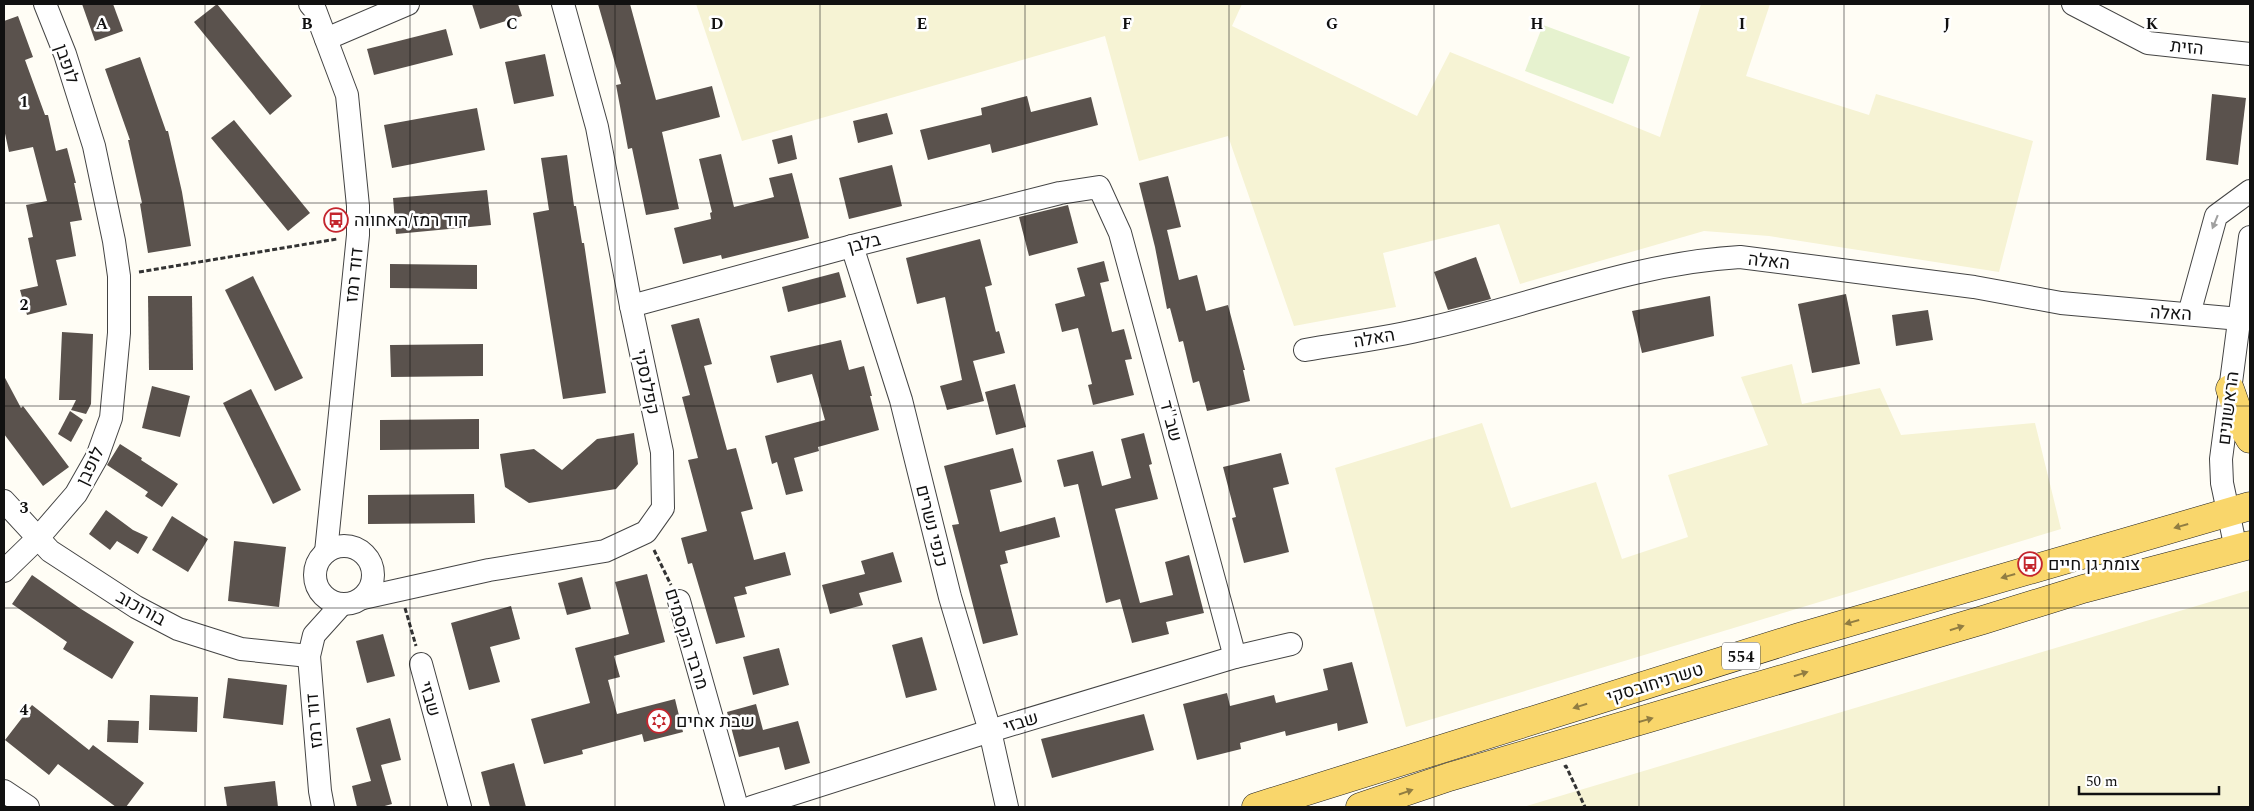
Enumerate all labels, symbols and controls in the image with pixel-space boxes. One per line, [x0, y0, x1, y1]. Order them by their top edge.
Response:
text: A [96, 12, 109, 36]
text: B [301, 12, 313, 36]
text: C [506, 12, 518, 36]
text: D [711, 12, 724, 36]
text: E [917, 12, 927, 36]
text: F [1122, 12, 1132, 36]
text: G [1326, 12, 1338, 36]
text: H [1530, 12, 1544, 36]
text: I [1739, 12, 1745, 36]
text: J [1944, 12, 1951, 36]
text: K [2146, 12, 2159, 36]
street label: הזית [2169, 32, 2205, 63]
street label: לופבן [47, 41, 86, 88]
text: 1 [20, 90, 28, 114]
bus stop icon: דוד רמז/האחווה [323, 207, 349, 233]
place label: דוד רמז/האחווה [354, 207, 468, 234]
one-way arrow [2211, 215, 2219, 230]
street label: בלבן [845, 226, 884, 261]
street label: דוד רמז [338, 246, 371, 304]
street label: האלה [1747, 246, 1791, 277]
text: 2 [20, 293, 29, 317]
street label: האלה [2149, 299, 2193, 328]
street label: האלה [1351, 322, 1397, 355]
street label: קפלנסקי [626, 347, 667, 417]
street label: הראשונים [2211, 370, 2246, 446]
street label: שב''ד [1152, 397, 1189, 445]
street label: לופבן [69, 442, 111, 490]
street label: כנפי נשרים [908, 482, 955, 570]
text: 3 [20, 496, 29, 520]
one-way arrow [2173, 522, 2188, 530]
bus stop icon: צומת גן חיים [2017, 551, 2043, 577]
place label: צומת גן חיים [2048, 551, 2140, 578]
one-way arrow [2000, 573, 2015, 581]
street label: בורוכוב [111, 584, 171, 633]
street label: מרבד הקסמים [657, 585, 716, 693]
one-way arrow [1844, 619, 1859, 627]
one-way arrow [1950, 624, 1965, 632]
road number: 554 [1722, 642, 1760, 669]
street label: טשרניחובסקי [1603, 656, 1707, 711]
one-way arrow [1794, 670, 1809, 678]
street label: שבזי [412, 678, 447, 720]
street label: דוד רמז [299, 692, 330, 750]
text: 4 [20, 698, 29, 722]
one-way arrow [1572, 703, 1587, 711]
street label: שבזי [1000, 704, 1042, 741]
synagogue icon: שבת אחים [646, 708, 672, 734]
place label: שבת אחים [676, 708, 755, 735]
one-way arrow [1638, 716, 1653, 724]
scale bar [2079, 764, 2219, 796]
text: 50 m [2086, 770, 2118, 793]
one-way arrow [1399, 788, 1414, 796]

